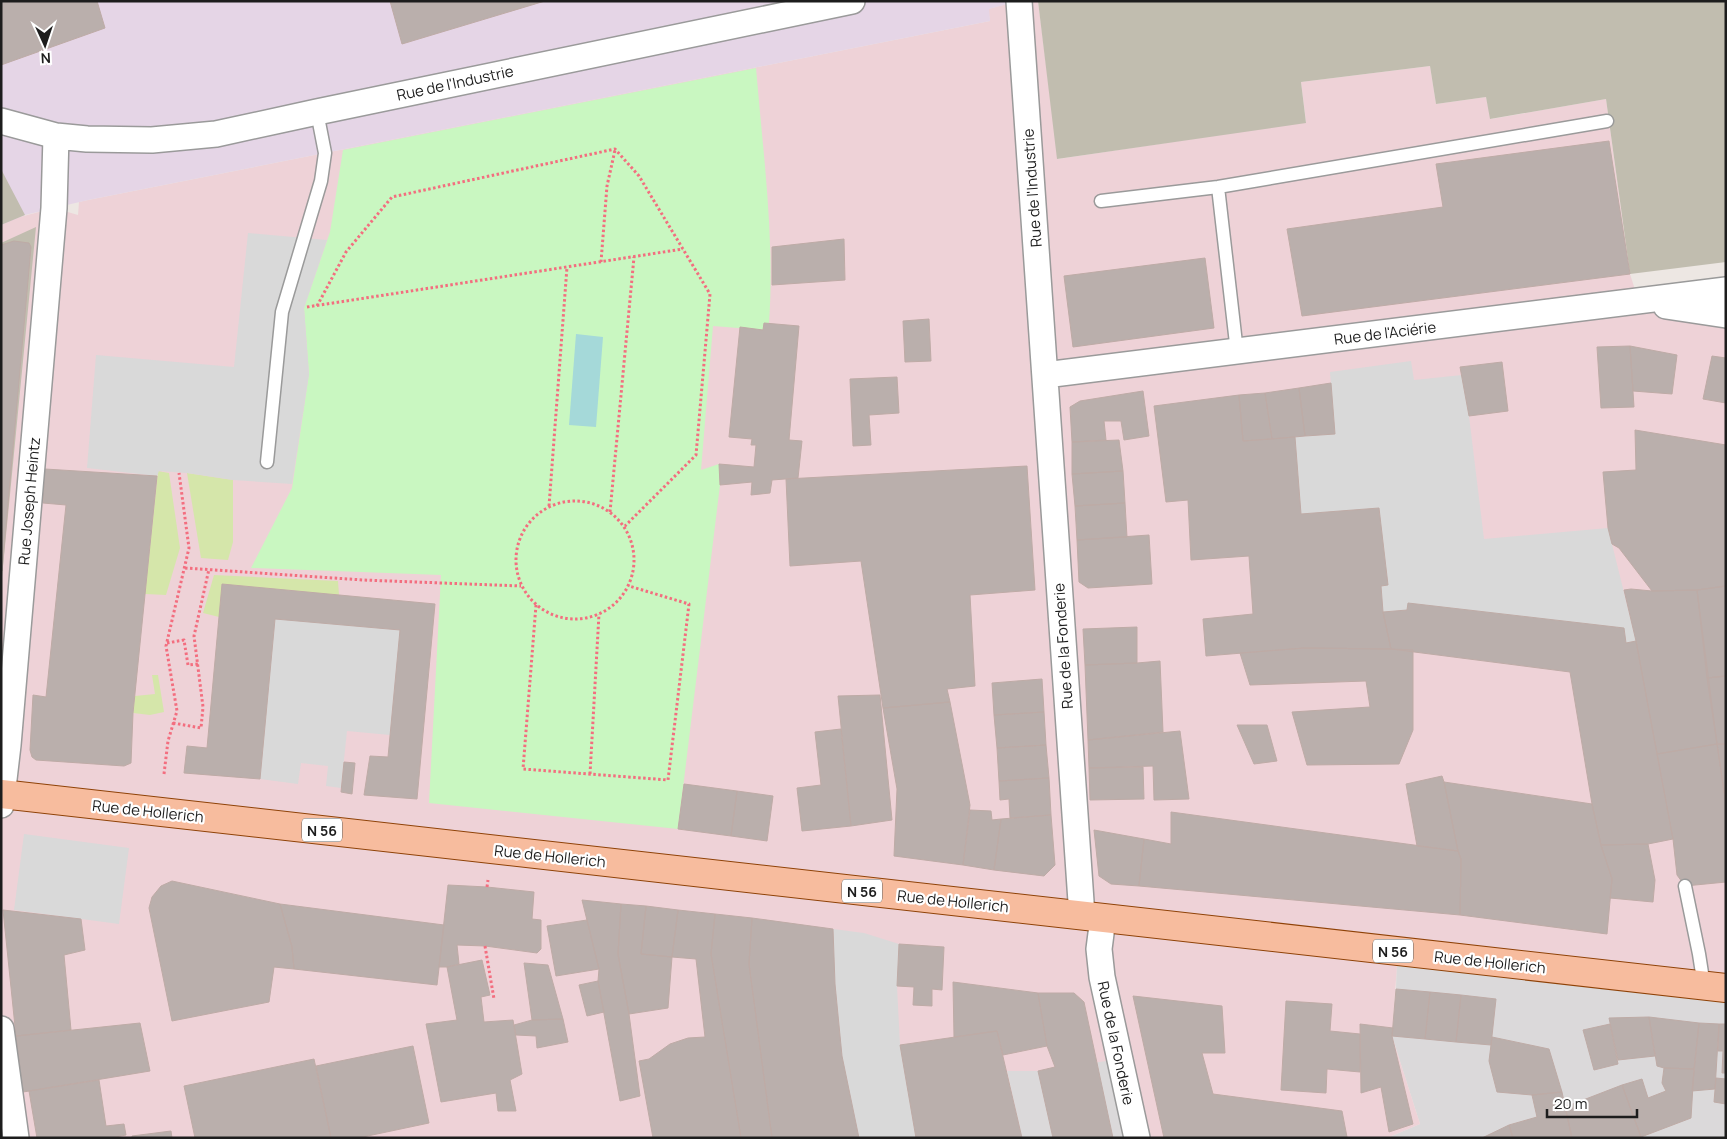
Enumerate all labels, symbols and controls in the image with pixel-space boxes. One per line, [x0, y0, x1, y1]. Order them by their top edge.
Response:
north arrow [20, 20, 70, 70]
text: N [40, 49, 51, 68]
street label: Rue de l'Industrie [395, 60, 515, 106]
street label: Rue de l'Industrie [1017, 128, 1047, 248]
street label: Rue de l'Aciérie [1333, 316, 1438, 350]
street label: Rue Joseph Heintz [13, 436, 45, 566]
street label: Rue de la Fonderie [1048, 582, 1078, 710]
street label: Rue de Hollerich [91, 795, 205, 827]
road number: N 56 [302, 818, 342, 842]
street label: Rue de Hollerich [493, 840, 607, 872]
road number: N 56 [842, 879, 882, 902]
street label: Rue de Hollerich [896, 885, 1010, 917]
road number: N 56 [1373, 939, 1413, 962]
street label: Rue de Hollerich [1433, 946, 1547, 978]
street label: Rue de la Fonderie [1093, 979, 1139, 1107]
scale bar [1547, 1086, 1637, 1118]
text: 20 m [1554, 1093, 1587, 1114]

